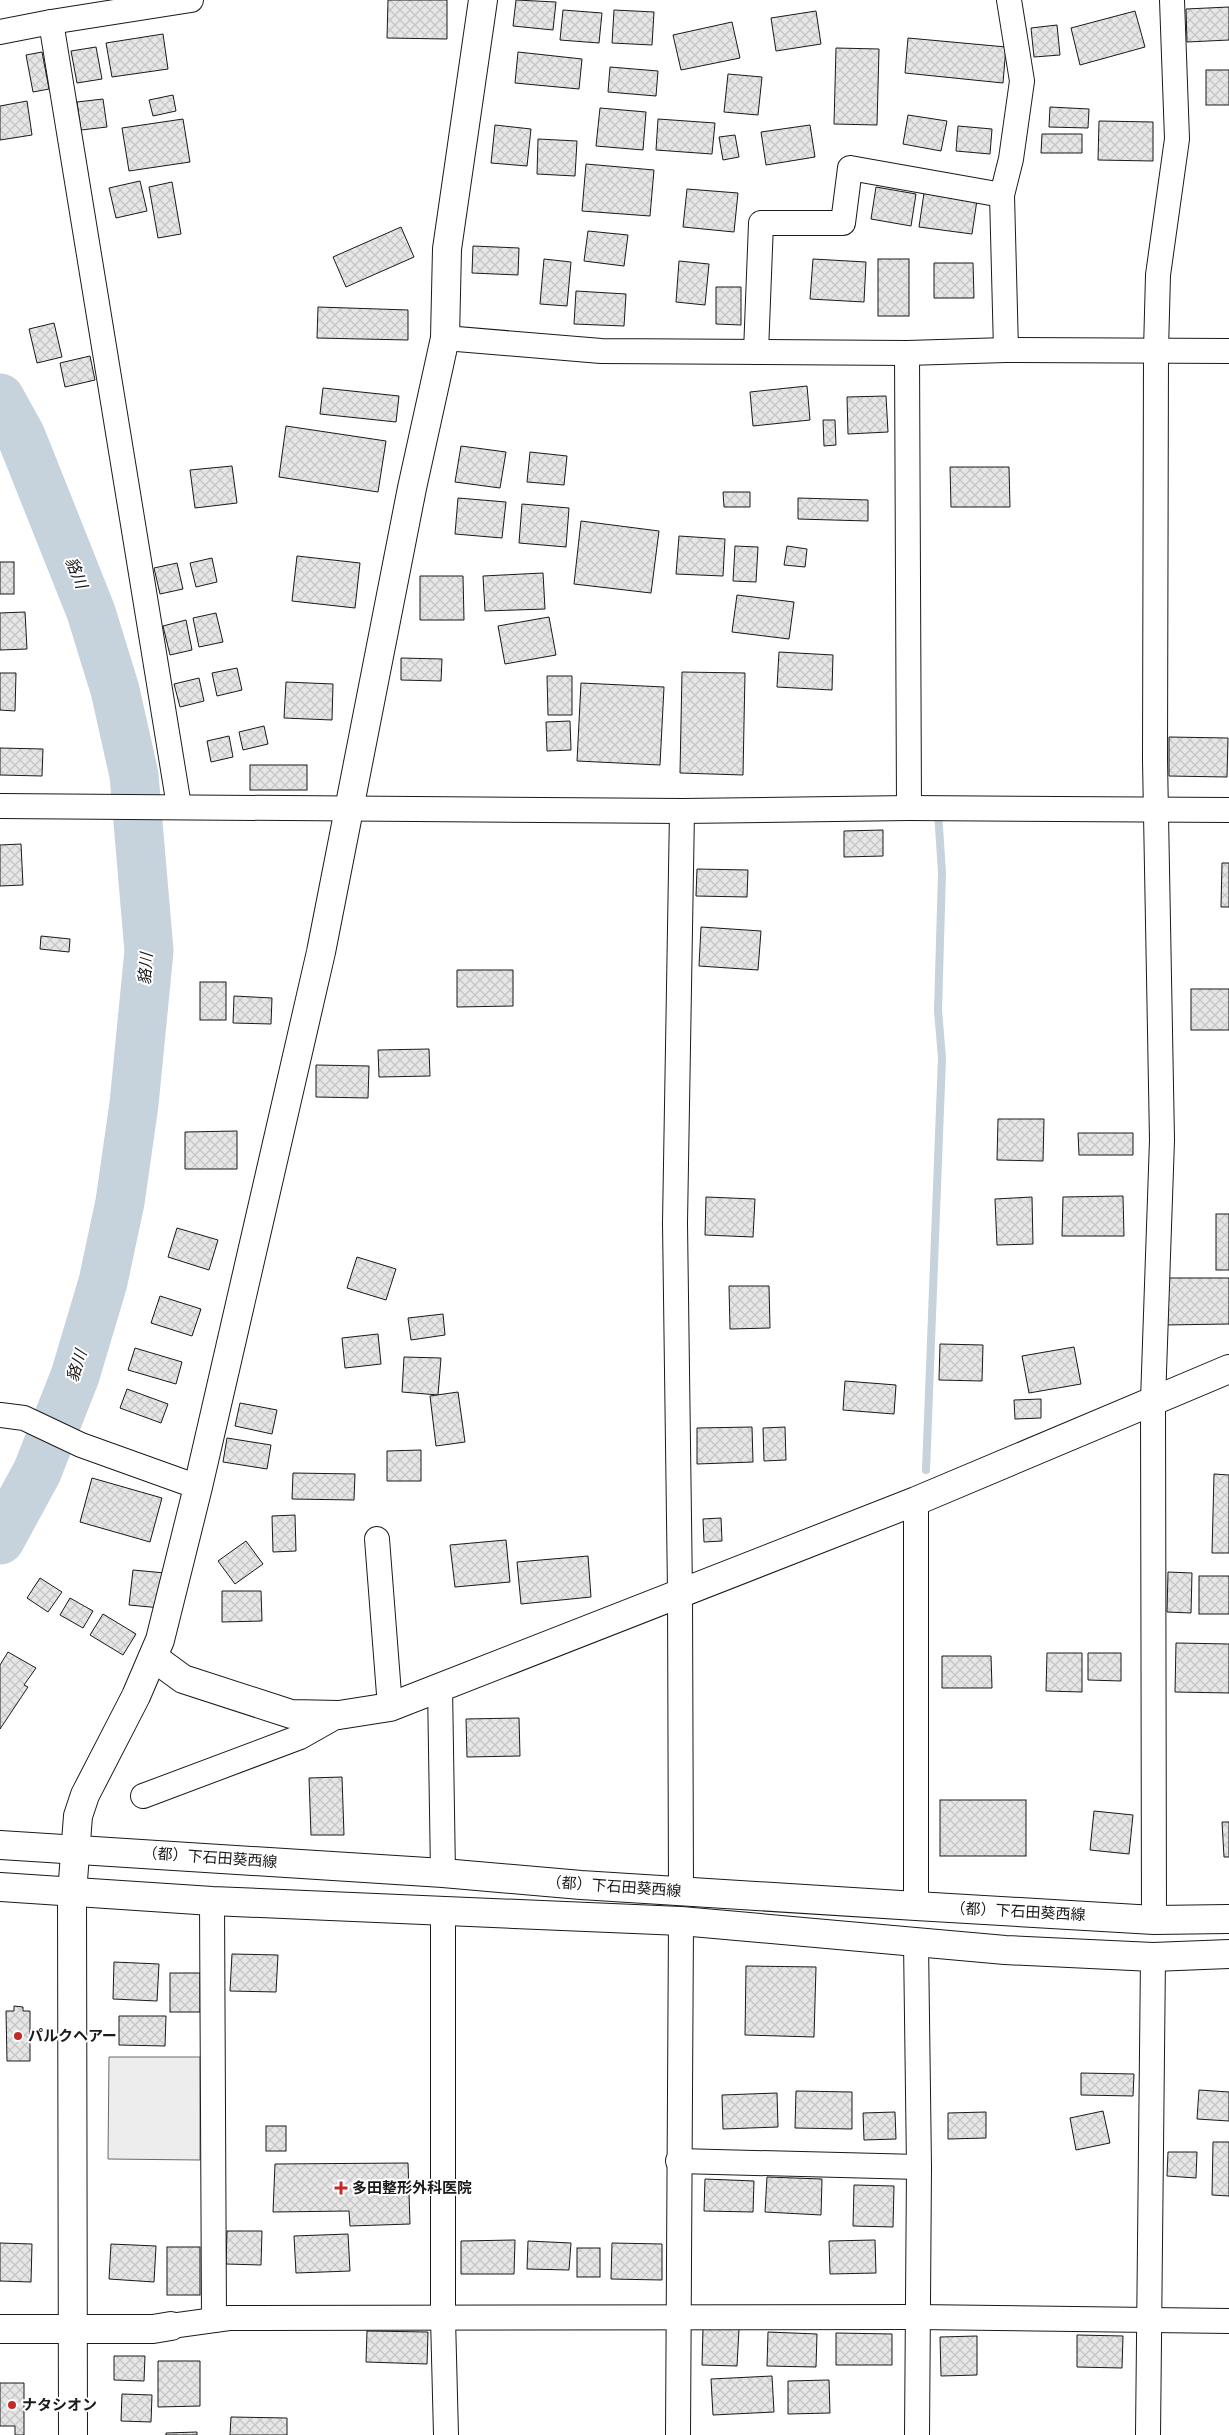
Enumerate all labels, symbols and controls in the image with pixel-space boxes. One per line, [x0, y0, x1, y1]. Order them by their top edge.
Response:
water label: 貉川 [60, 554, 93, 594]
water label: 貉川 [134, 950, 158, 986]
water label: 貉川 [62, 1345, 93, 1385]
street label: （都）下石田葵西線 [142, 1843, 278, 1873]
street label: （都）下石田葵西線 [546, 1872, 682, 1902]
street label: （都）下石田葵西線 [950, 1898, 1086, 1926]
place label: パルクヘアー [28, 2026, 117, 2047]
marker: パルクヘアー [12, 2030, 24, 2042]
place label: 多田整形外科医院 [352, 2178, 472, 2199]
marker: 多田整形外科医院 [334, 2181, 348, 2195]
place label: ナタシオン [22, 2395, 97, 2416]
marker: ナタシオン [6, 2399, 18, 2411]

